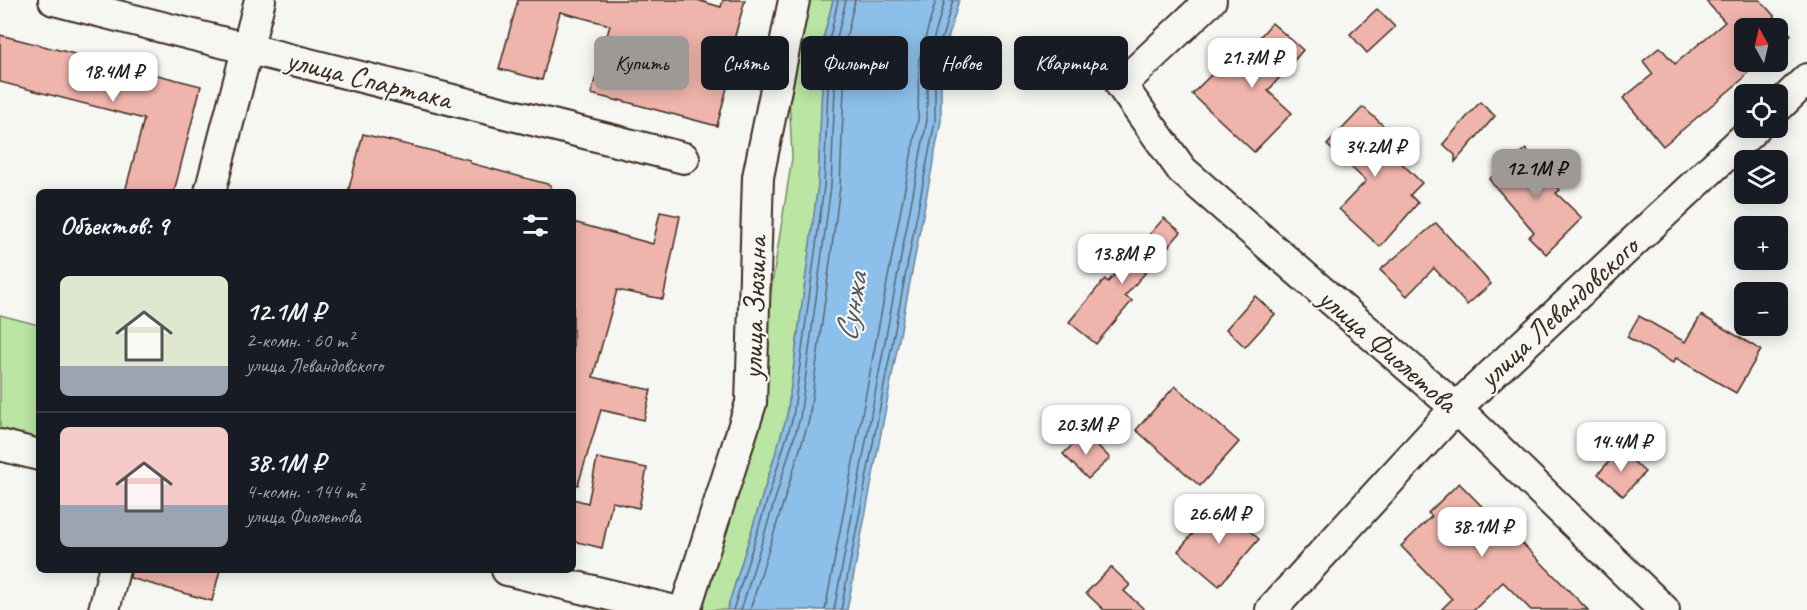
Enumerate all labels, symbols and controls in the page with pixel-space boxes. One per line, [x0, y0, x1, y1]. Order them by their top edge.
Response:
north arrow [1734, 18, 1788, 72]
map controls [1734, 18, 1788, 336]
chip: Купить [594, 36, 689, 90]
chip: Снять [701, 36, 789, 90]
chip: Фильтры [801, 36, 908, 90]
chip: Новое [920, 36, 1002, 90]
chip: Квартира [1014, 36, 1128, 90]
pin: 21.7M ₽ [1197, 38, 1307, 89]
street label: улица Спартака [281, 40, 458, 118]
text: 21.7M ₽ [1222, 45, 1282, 70]
pin: 18.4M ₽ [58, 52, 168, 103]
text: 18.4M ₽ [83, 59, 143, 84]
button: locate [1734, 84, 1788, 138]
pin: 34.2M ₽ [1320, 127, 1430, 178]
text: 34.2M ₽ [1345, 134, 1405, 159]
pin: 12.1M ₽ [1481, 149, 1591, 200]
button: layers [1734, 150, 1788, 204]
text: 12.1M ₽ [1506, 156, 1566, 181]
text: Объектов: 9 [60, 209, 168, 242]
icon: filters [519, 209, 552, 242]
button: + [1734, 216, 1788, 270]
street label: улица Левандовского [1468, 226, 1649, 397]
street label: улица Зюзина [732, 233, 776, 382]
pin: 13.8M ₽ [1067, 234, 1177, 285]
text: 13.8M ₽ [1092, 241, 1152, 266]
water label: Сунжа [825, 266, 878, 344]
street label: улица Фиолетова [1309, 278, 1467, 422]
button: − [1734, 282, 1788, 336]
text: 12.1M ₽ [246, 295, 325, 328]
icon: home [108, 300, 180, 372]
text: 2-комн. · 60 m² [246, 328, 354, 353]
text: улица Левандовского [246, 353, 383, 378]
pin: 20.3M ₽ [1031, 405, 1141, 456]
text: 20.3M ₽ [1056, 412, 1116, 437]
pin: 14.4M ₽ [1566, 422, 1676, 473]
text: 14.4M ₽ [1591, 429, 1651, 454]
text: 38.1M ₽ [246, 446, 325, 479]
icon: home [108, 451, 180, 523]
text: 4-комн. · 144 m² [246, 479, 363, 504]
pin: 26.6M ₽ [1164, 494, 1274, 545]
text: 26.6M ₽ [1188, 501, 1250, 526]
text: улица Фиолетова [246, 504, 361, 529]
pin: 38.1M ₽ [1427, 507, 1537, 558]
text: 38.1M ₽ [1452, 514, 1512, 539]

